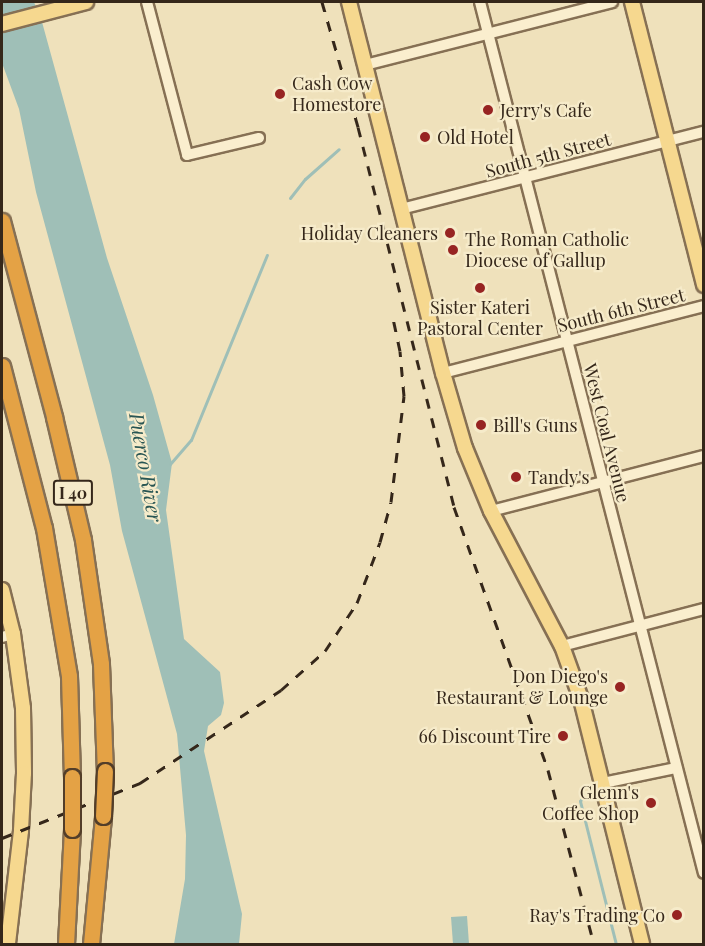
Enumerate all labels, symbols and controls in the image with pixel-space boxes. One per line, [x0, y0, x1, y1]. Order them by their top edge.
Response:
place label: Cash Cow Homestore [292, 73, 381, 116]
marker: Cash Cow Homestore [273, 87, 287, 101]
place label: Jerry's Cafe [500, 99, 592, 121]
marker: Jerry's Cafe [481, 103, 495, 117]
place label: Old Hotel [437, 126, 514, 148]
street label: South 5th Street [483, 128, 613, 182]
marker: Old Hotel [418, 130, 432, 144]
place label: Holiday Cleaners [300, 222, 438, 244]
marker: Holiday Cleaners [443, 226, 457, 240]
place label: The Roman Catholic Diocese of Gallup [465, 229, 629, 272]
marker: The Roman Catholic Diocese of Gallup [446, 243, 460, 257]
marker: Sister Kateri Pastoral Center [473, 281, 487, 295]
street label: South 6th Street [555, 284, 687, 336]
place label: Sister Kateri Pastoral Center [417, 297, 543, 340]
street label: West Coal Avenue [579, 361, 635, 505]
water label: Puerco River [126, 411, 168, 523]
place label: Bill's Guns [493, 414, 578, 436]
marker: Bill's Guns [474, 418, 488, 432]
place label: Tandy's [528, 466, 590, 488]
marker: Tandy's [509, 470, 523, 484]
road number: I 40 [52, 480, 94, 506]
place label: Don Diego's Restaurant & Lounge [435, 666, 608, 708]
marker: Don Diego's Restaurant & Lounge [613, 680, 627, 694]
place label: 66 Discount Tire [418, 725, 551, 747]
marker: 66 Discount Tire [556, 729, 570, 743]
place label: Glenn's Coffee Shop [542, 782, 639, 824]
marker: Glenn's Coffee Shop [644, 796, 658, 810]
place label: Ray's Trading Co [529, 904, 665, 926]
marker: Ray's Trading Co [670, 908, 684, 922]

